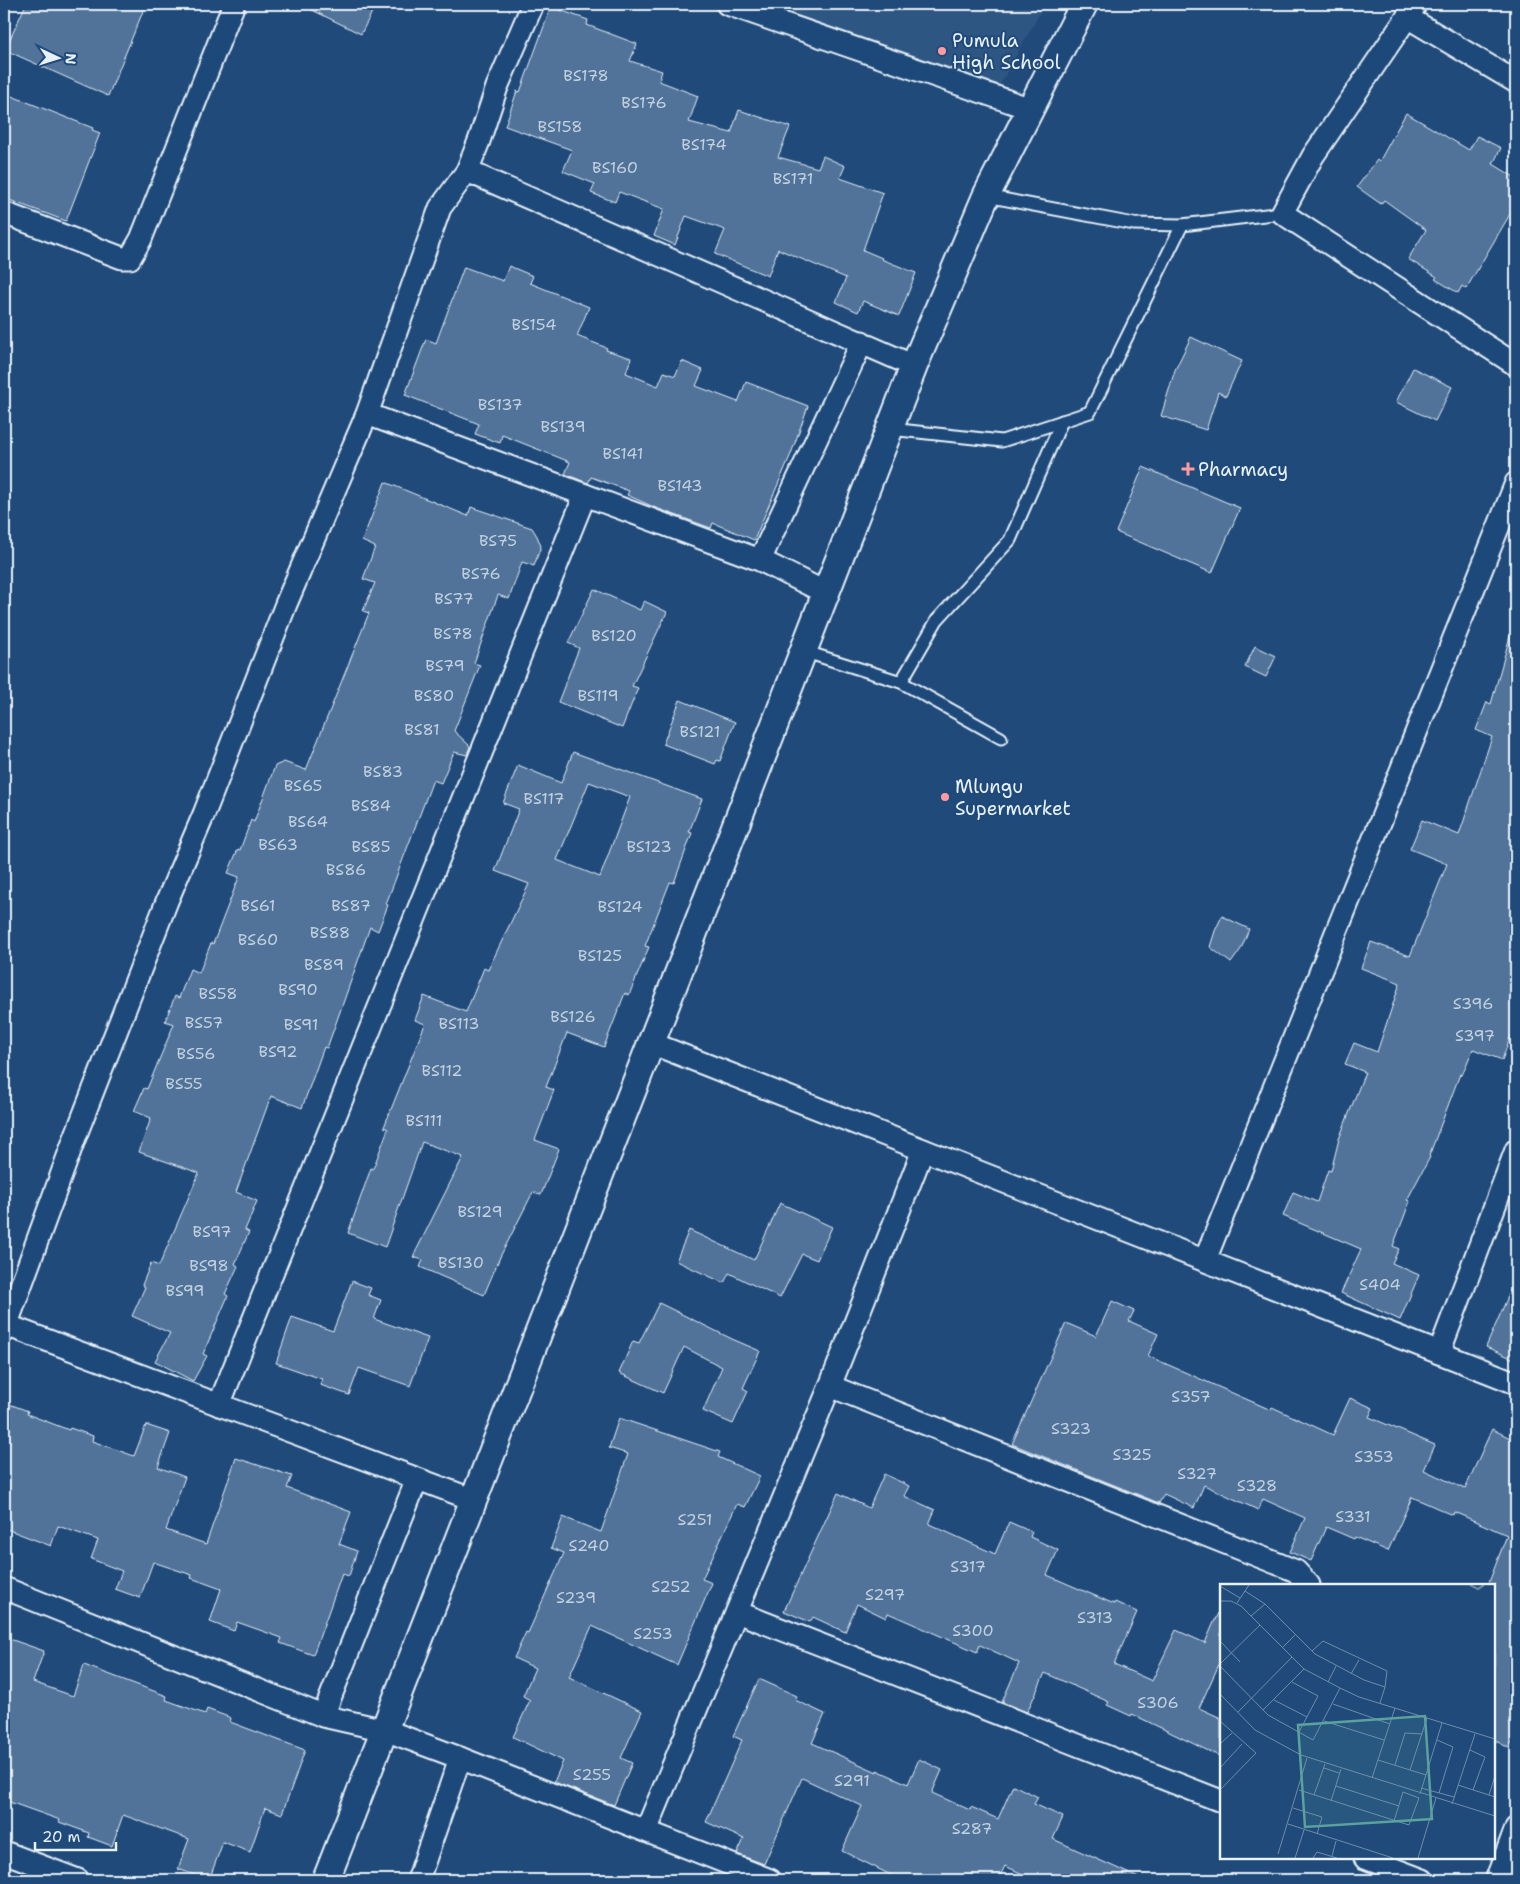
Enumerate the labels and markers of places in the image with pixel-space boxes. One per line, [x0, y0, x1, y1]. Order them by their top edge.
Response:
place label: Pumula High School [952, 28, 1061, 75]
marker: Pumula High School [936, 45, 948, 57]
place label: Pharmacy [1198, 457, 1288, 482]
marker: Pharmacy [1182, 463, 1194, 475]
place label: Mlungu Supermarket [955, 774, 1071, 821]
marker: Mlungu Supermarket [939, 791, 951, 803]

